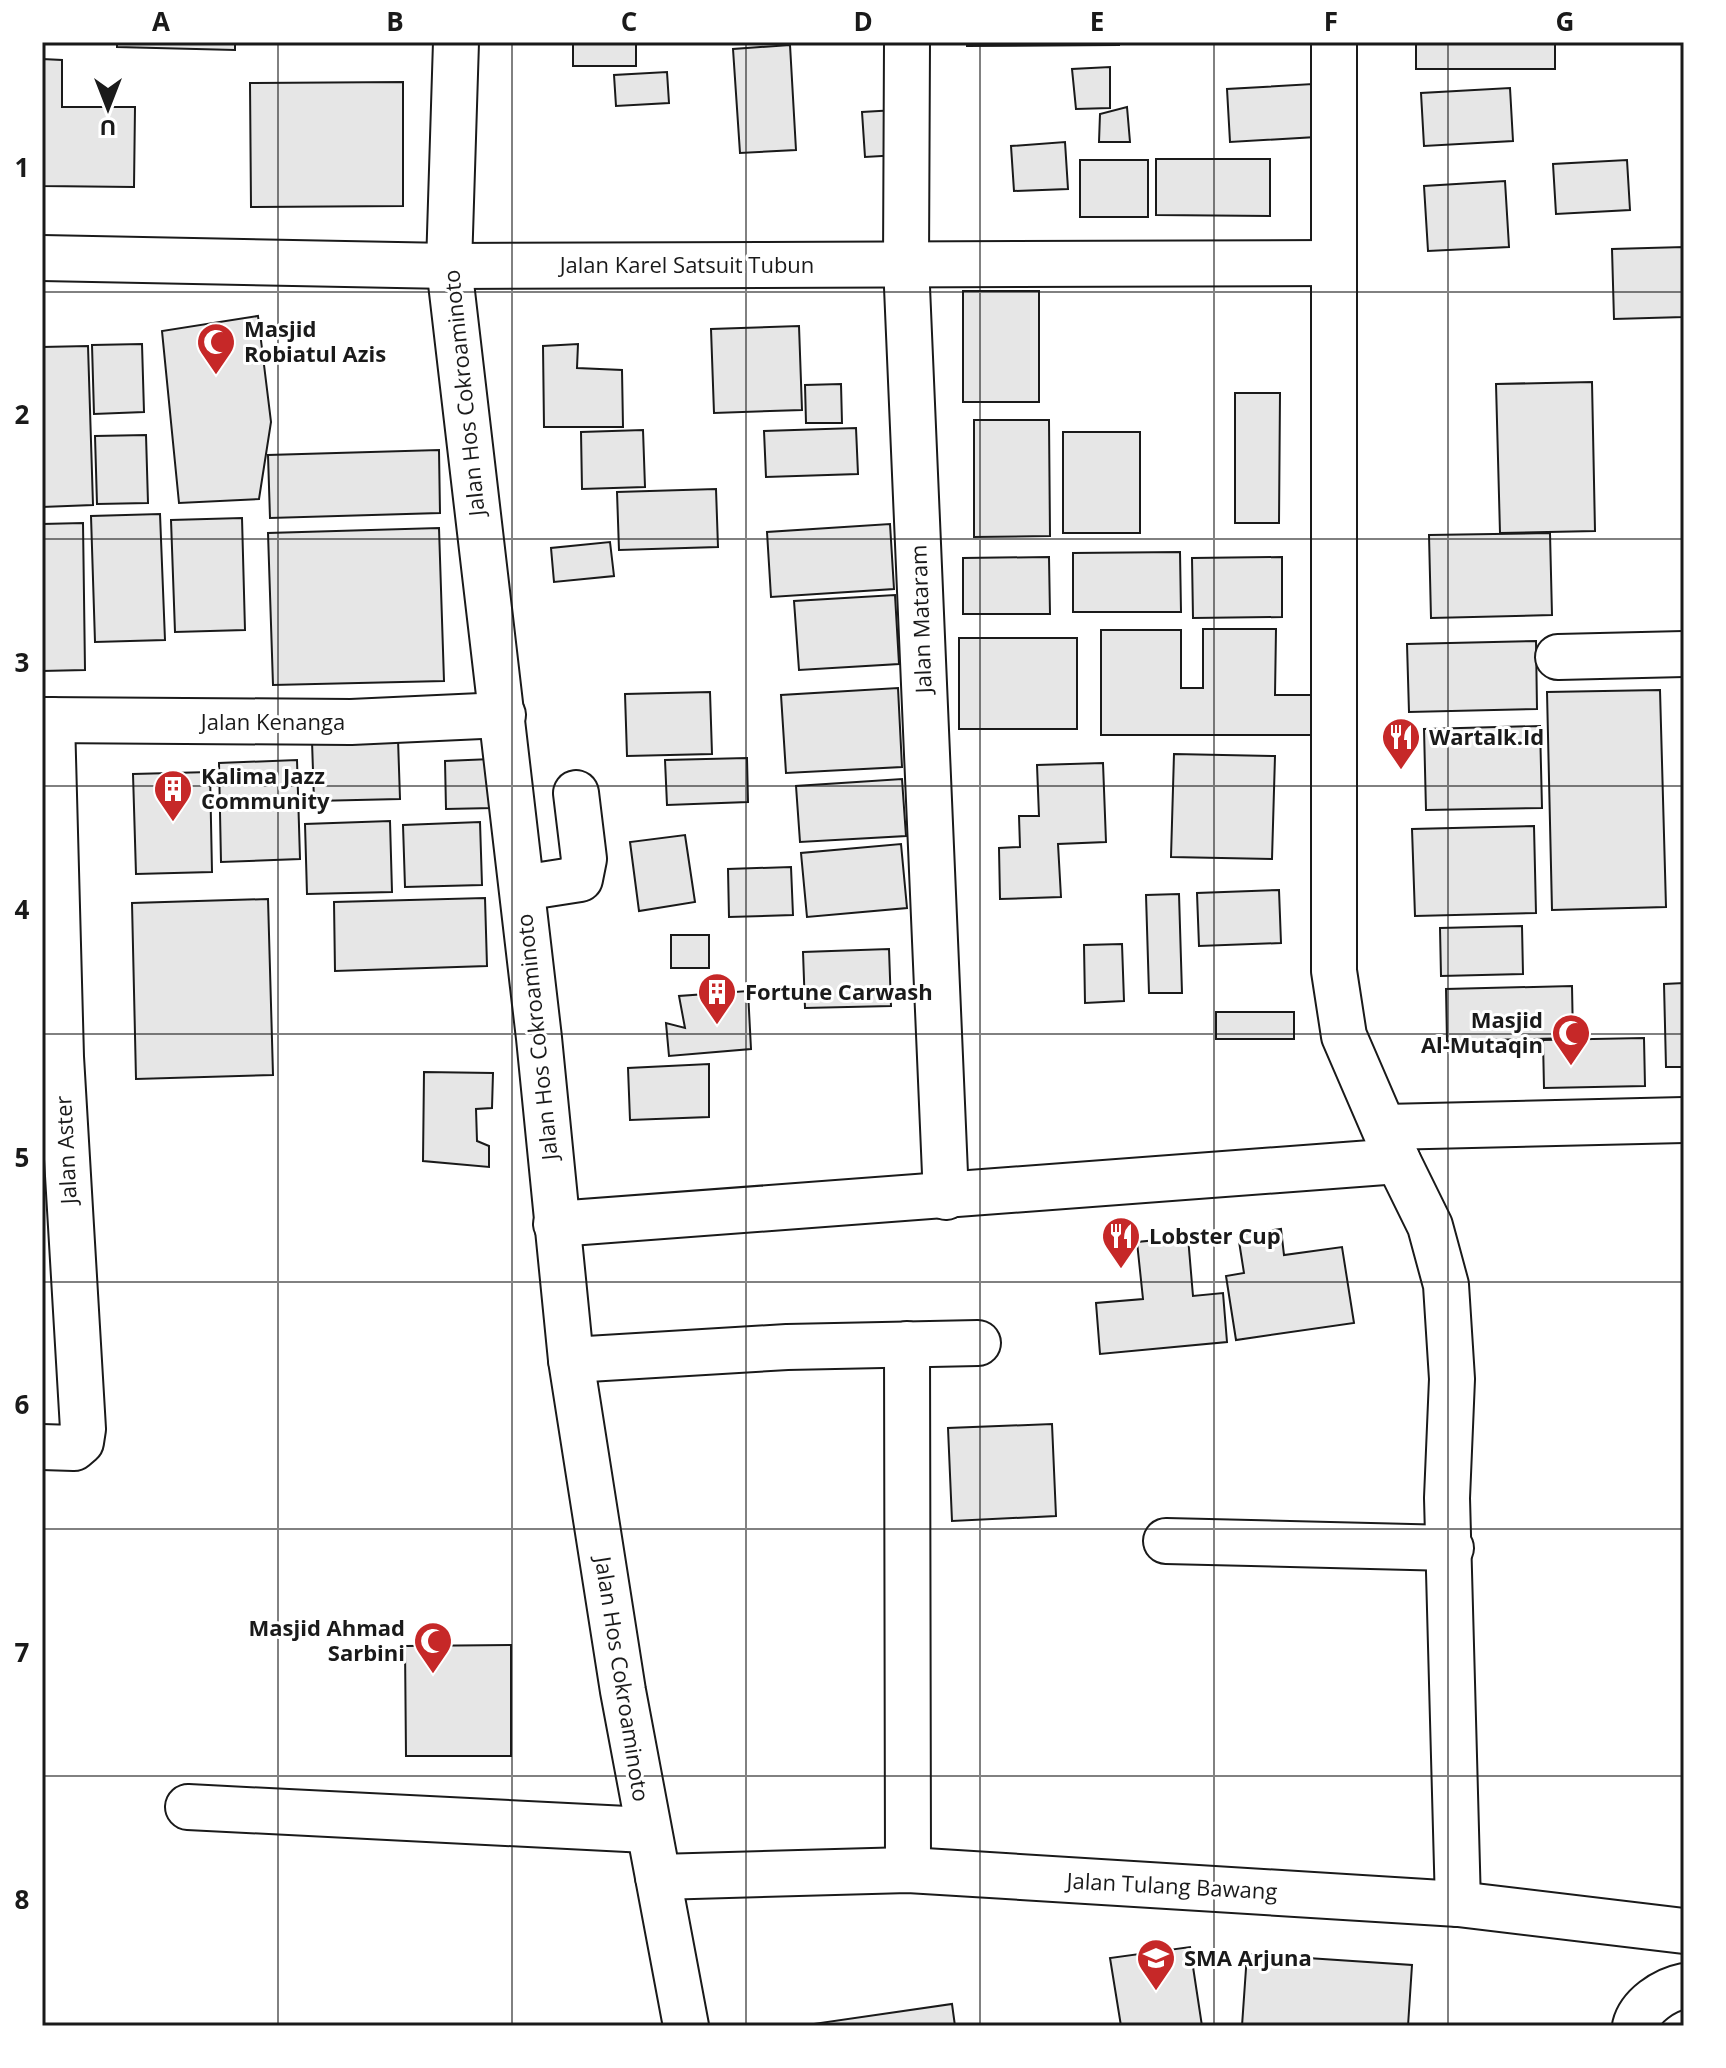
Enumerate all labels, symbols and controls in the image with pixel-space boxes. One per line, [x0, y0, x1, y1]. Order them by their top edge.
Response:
text: A [152, 3, 170, 39]
text: B [386, 3, 404, 39]
text: C [621, 3, 637, 39]
text: D [853, 3, 873, 39]
text: E [1090, 3, 1104, 39]
text: F [1324, 3, 1338, 39]
text: G [1556, 3, 1574, 39]
north arrow [68, 68, 148, 148]
text: U [100, 114, 116, 144]
text: 1 [15, 149, 29, 185]
street label: Jalan Karel Satsuit Tubun [558, 249, 814, 279]
street label: Jalan Hos Cokroaminoto [435, 268, 491, 520]
place label: Masjid Robiatul Azis [244, 313, 386, 368]
mosque icon: Masjid Robiatul Azis [195, 321, 237, 376]
text: 2 [15, 396, 30, 432]
street label: Jalan Mataram [902, 544, 938, 696]
text: 3 [15, 644, 29, 680]
street label: Jalan Kenanga [199, 706, 345, 736]
restaurant icon: Wartalk.Id [1380, 716, 1422, 771]
place label: Wartalk.Id [1429, 721, 1544, 751]
place label: Kalima Jazz Community [201, 760, 330, 815]
building icon: Kalima Jazz Community [152, 768, 194, 823]
text: 4 [15, 891, 30, 927]
street label: Jalan Hos Cokroaminoto [508, 912, 564, 1164]
building icon: Fortune Carwash [696, 971, 738, 1026]
place label: Fortune Carwash [745, 976, 933, 1006]
place label: Masjid Al-Mutaqin [1421, 1004, 1543, 1059]
mosque icon: Masjid Al-Mutaqin [1550, 1012, 1592, 1067]
street label: Jalan Aster [47, 1095, 83, 1207]
text: 5 [15, 1139, 29, 1175]
restaurant icon: Lobster Cup [1100, 1215, 1142, 1270]
place label: Lobster Cup [1149, 1220, 1281, 1250]
text: 6 [15, 1386, 30, 1422]
street label: Jalan Hos Cokroaminoto [588, 1552, 657, 1803]
place label: Masjid Ahmad Sarbini [249, 1612, 405, 1667]
mosque icon: Masjid Ahmad Sarbini [412, 1620, 454, 1675]
text: 7 [15, 1634, 30, 1670]
street label: Jalan Tulang Bawang [1064, 1864, 1278, 1905]
text: 8 [15, 1881, 29, 1917]
school or university icon: SMA Arjuna [1135, 1937, 1177, 1992]
place label: SMA Arjuna [1184, 1942, 1312, 1972]

